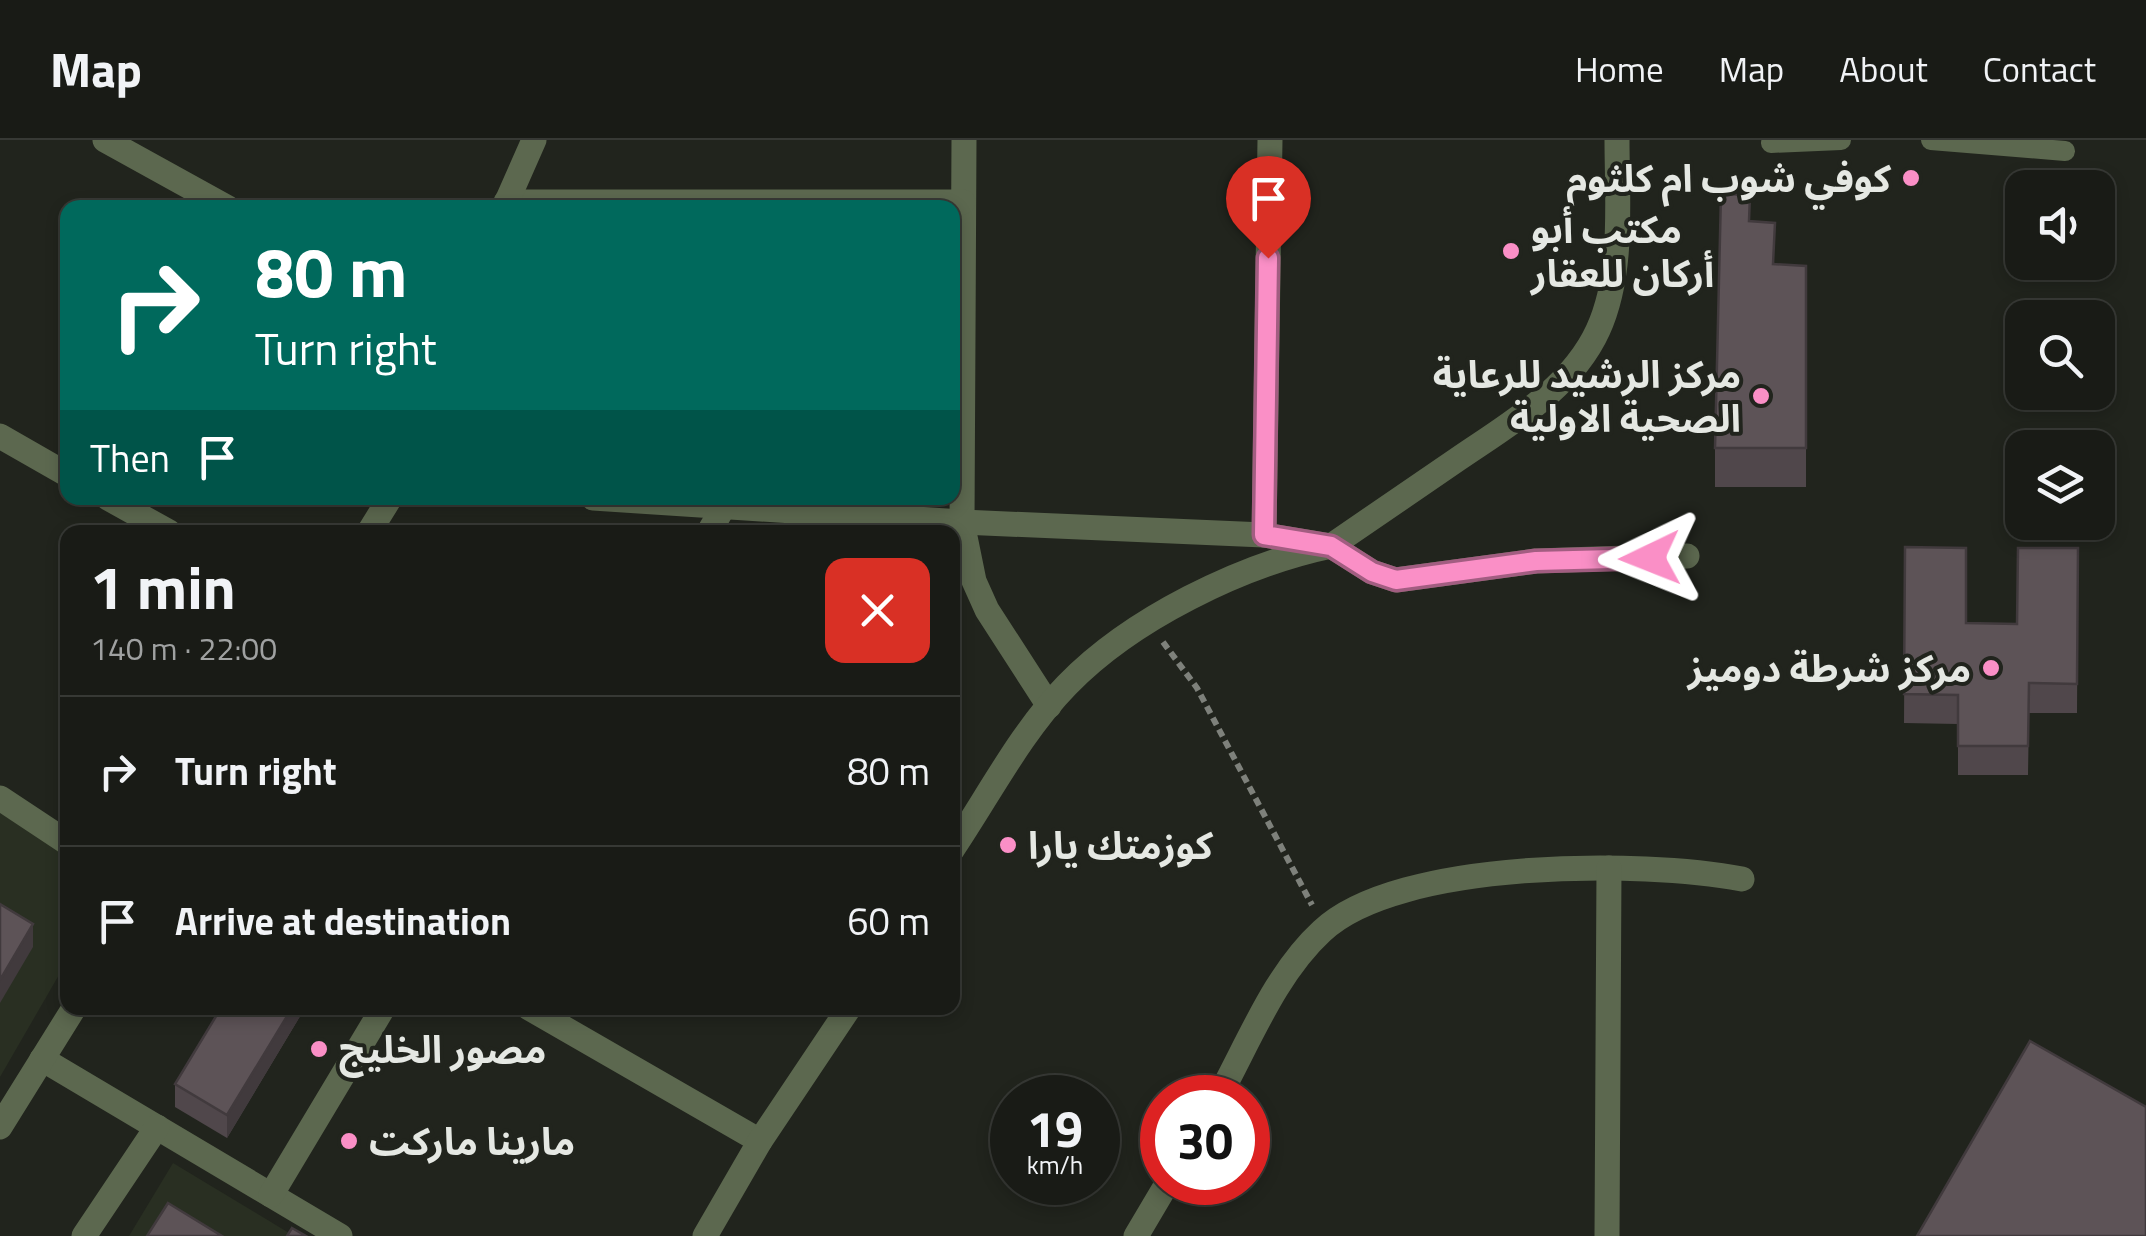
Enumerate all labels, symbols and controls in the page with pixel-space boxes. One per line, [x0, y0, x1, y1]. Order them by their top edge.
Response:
text: Map [50, 33, 142, 106]
text: Home [1575, 42, 1664, 96]
text: Map [1719, 42, 1784, 96]
text: About [1839, 42, 1928, 96]
text: Contact [1983, 42, 2096, 96]
place label: كوفي شوب ام كلثوم [1566, 149, 1892, 210]
pin [1226, 156, 1311, 259]
marker: كوفي شوب ام كلثوم [1900, 167, 1922, 189]
map controls [2005, 170, 2115, 540]
button: sound [2005, 170, 2115, 280]
icon: arrive [1241, 171, 1296, 226]
place label: مكتب أبو أركان للعقار [1529, 200, 1714, 302]
text: 80 m [255, 218, 408, 324]
icon: right [90, 240, 220, 370]
marker: مكتب أبو أركان للعقار [1500, 240, 1522, 262]
button: search [2005, 300, 2115, 410]
text: Turn right [255, 314, 437, 382]
place label: مركز الرشيد للرعاية الصحية الاولية [1433, 345, 1741, 447]
marker: مركز الرشيد للرعاية الصحية الاولية [1750, 385, 1772, 407]
text: Then [90, 429, 170, 487]
icon: arrive [190, 430, 245, 485]
button: layers [2005, 430, 2115, 540]
position arrow [1598, 506, 1702, 610]
text: 1 min [90, 541, 236, 632]
button: close [825, 558, 930, 663]
text: 140 m · 22:00 [90, 624, 277, 672]
place label: مركز شرطة دوميز [1686, 639, 1971, 697]
marker: مركز شرطة دوميز [1980, 657, 2002, 679]
text: Turn right [175, 742, 337, 800]
text: 80 m [847, 742, 930, 800]
icon: right [90, 744, 145, 799]
place label: كوزمتك يارا [1028, 816, 1214, 874]
marker: كوزمتك يارا [997, 834, 1019, 856]
text: Arrive at destination [175, 892, 511, 950]
text: 60 m [847, 892, 930, 950]
icon: arrive [90, 894, 145, 949]
place label: مصور الخليج [339, 1020, 546, 1078]
marker: مصور الخليج [308, 1038, 330, 1060]
speed limit sign: 30 [1140, 1075, 1270, 1205]
text: 19 [1027, 1090, 1083, 1166]
place label: مارينا ماركت [369, 1112, 575, 1170]
marker: مارينا ماركت [338, 1130, 360, 1152]
text: km/h [1027, 1146, 1083, 1184]

